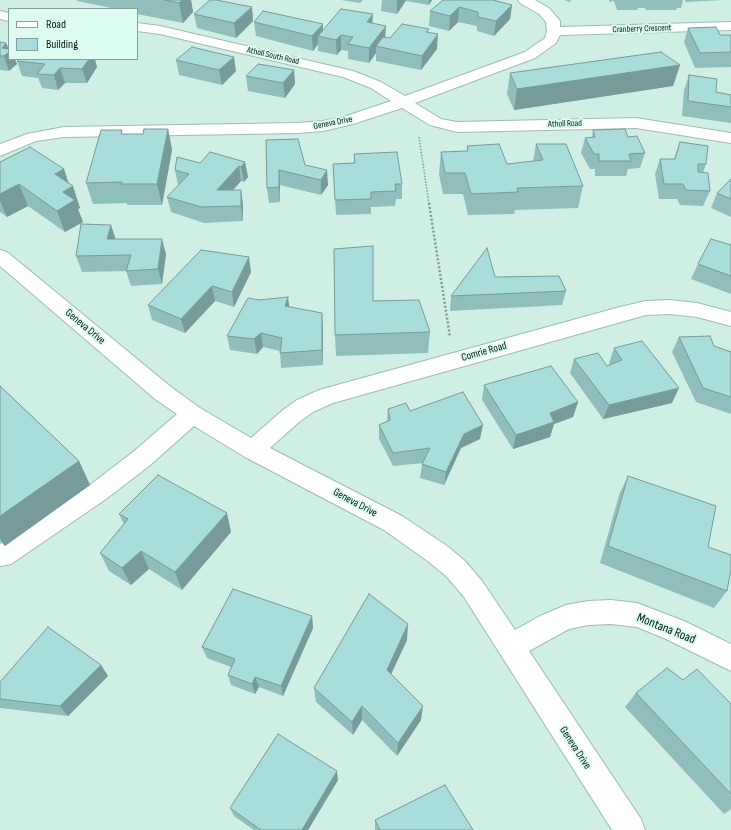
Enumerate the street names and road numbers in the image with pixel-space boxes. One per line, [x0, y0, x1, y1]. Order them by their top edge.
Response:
street label: Cranberry Crescent [612, 23, 672, 35]
street label: Atholl South Road [246, 45, 300, 67]
street label: Geneva Drive [313, 114, 353, 132]
street label: Atholl Road [548, 118, 582, 130]
street label: Geneva Drive [62, 306, 108, 348]
street label: Comrie Road [460, 339, 508, 365]
street label: Geneva Drive [331, 486, 379, 520]
street label: Montana Road [634, 610, 698, 648]
street label: Geneva Drive [556, 724, 594, 772]

